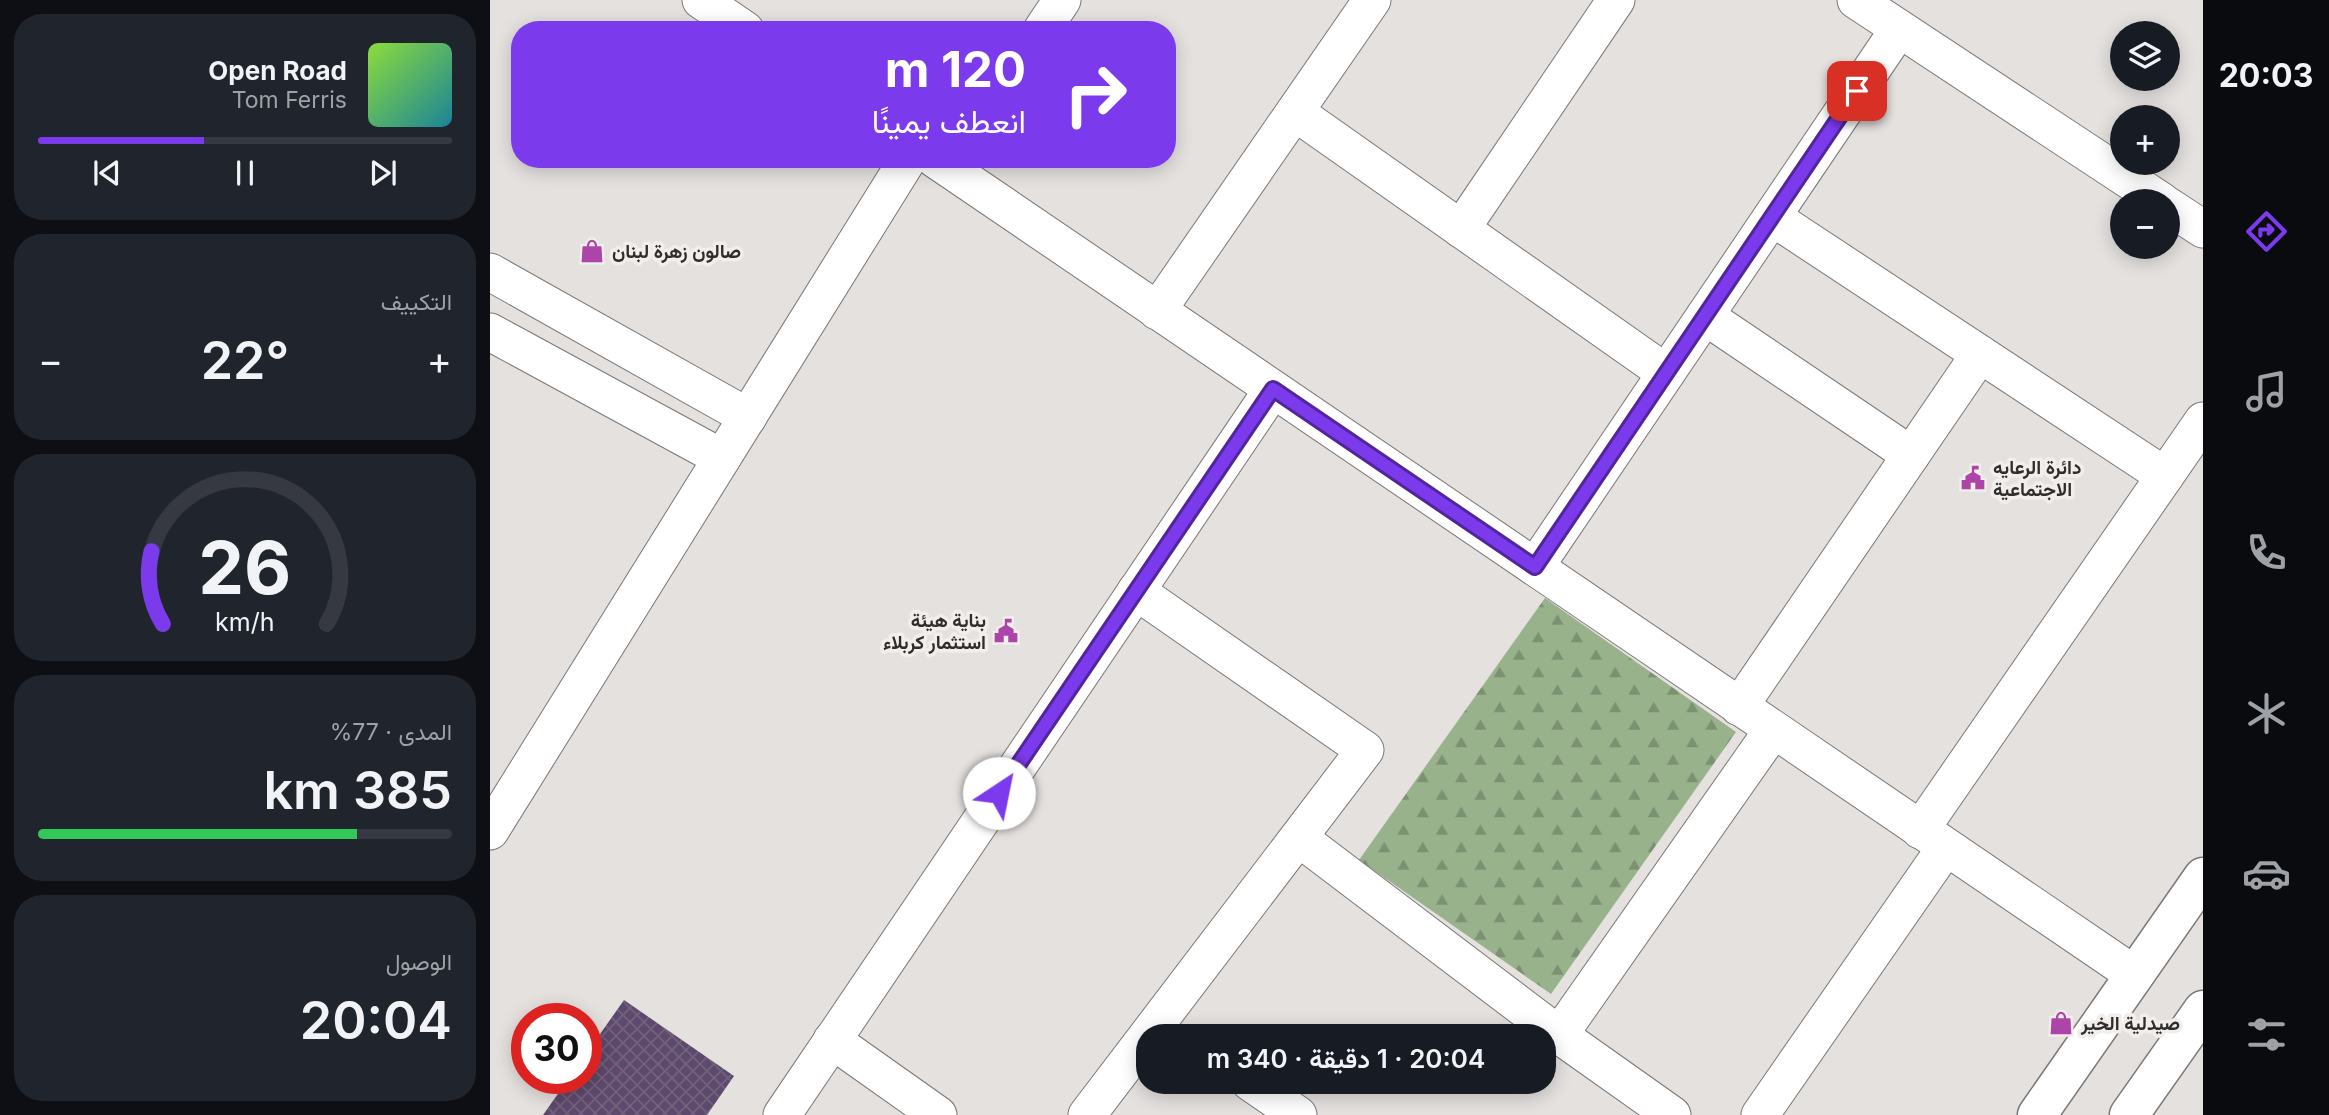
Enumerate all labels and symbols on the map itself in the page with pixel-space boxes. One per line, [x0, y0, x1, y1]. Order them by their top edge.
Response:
pin [1827, 61, 1887, 121]
shop icon: صالون زهرة لبنان [578, 237, 606, 265]
place label: صالون زهرة لبنان [612, 240, 741, 264]
place label: دائرة الرعايه الاجتماعية [1993, 456, 2081, 501]
public building icon: دائرة الرعايه الاجتماعية [1959, 464, 1987, 492]
place label: بناية هيئة استثمار كربلاء [883, 609, 986, 655]
public building icon: بناية هيئة استثمار كربلاء [992, 617, 1020, 645]
position arrow [962, 756, 1036, 830]
speed limit sign: 30 [511, 1003, 602, 1094]
shop icon: صيدلية الخير [2047, 1009, 2075, 1037]
place label: صيدلية الخير [2080, 1012, 2180, 1036]

